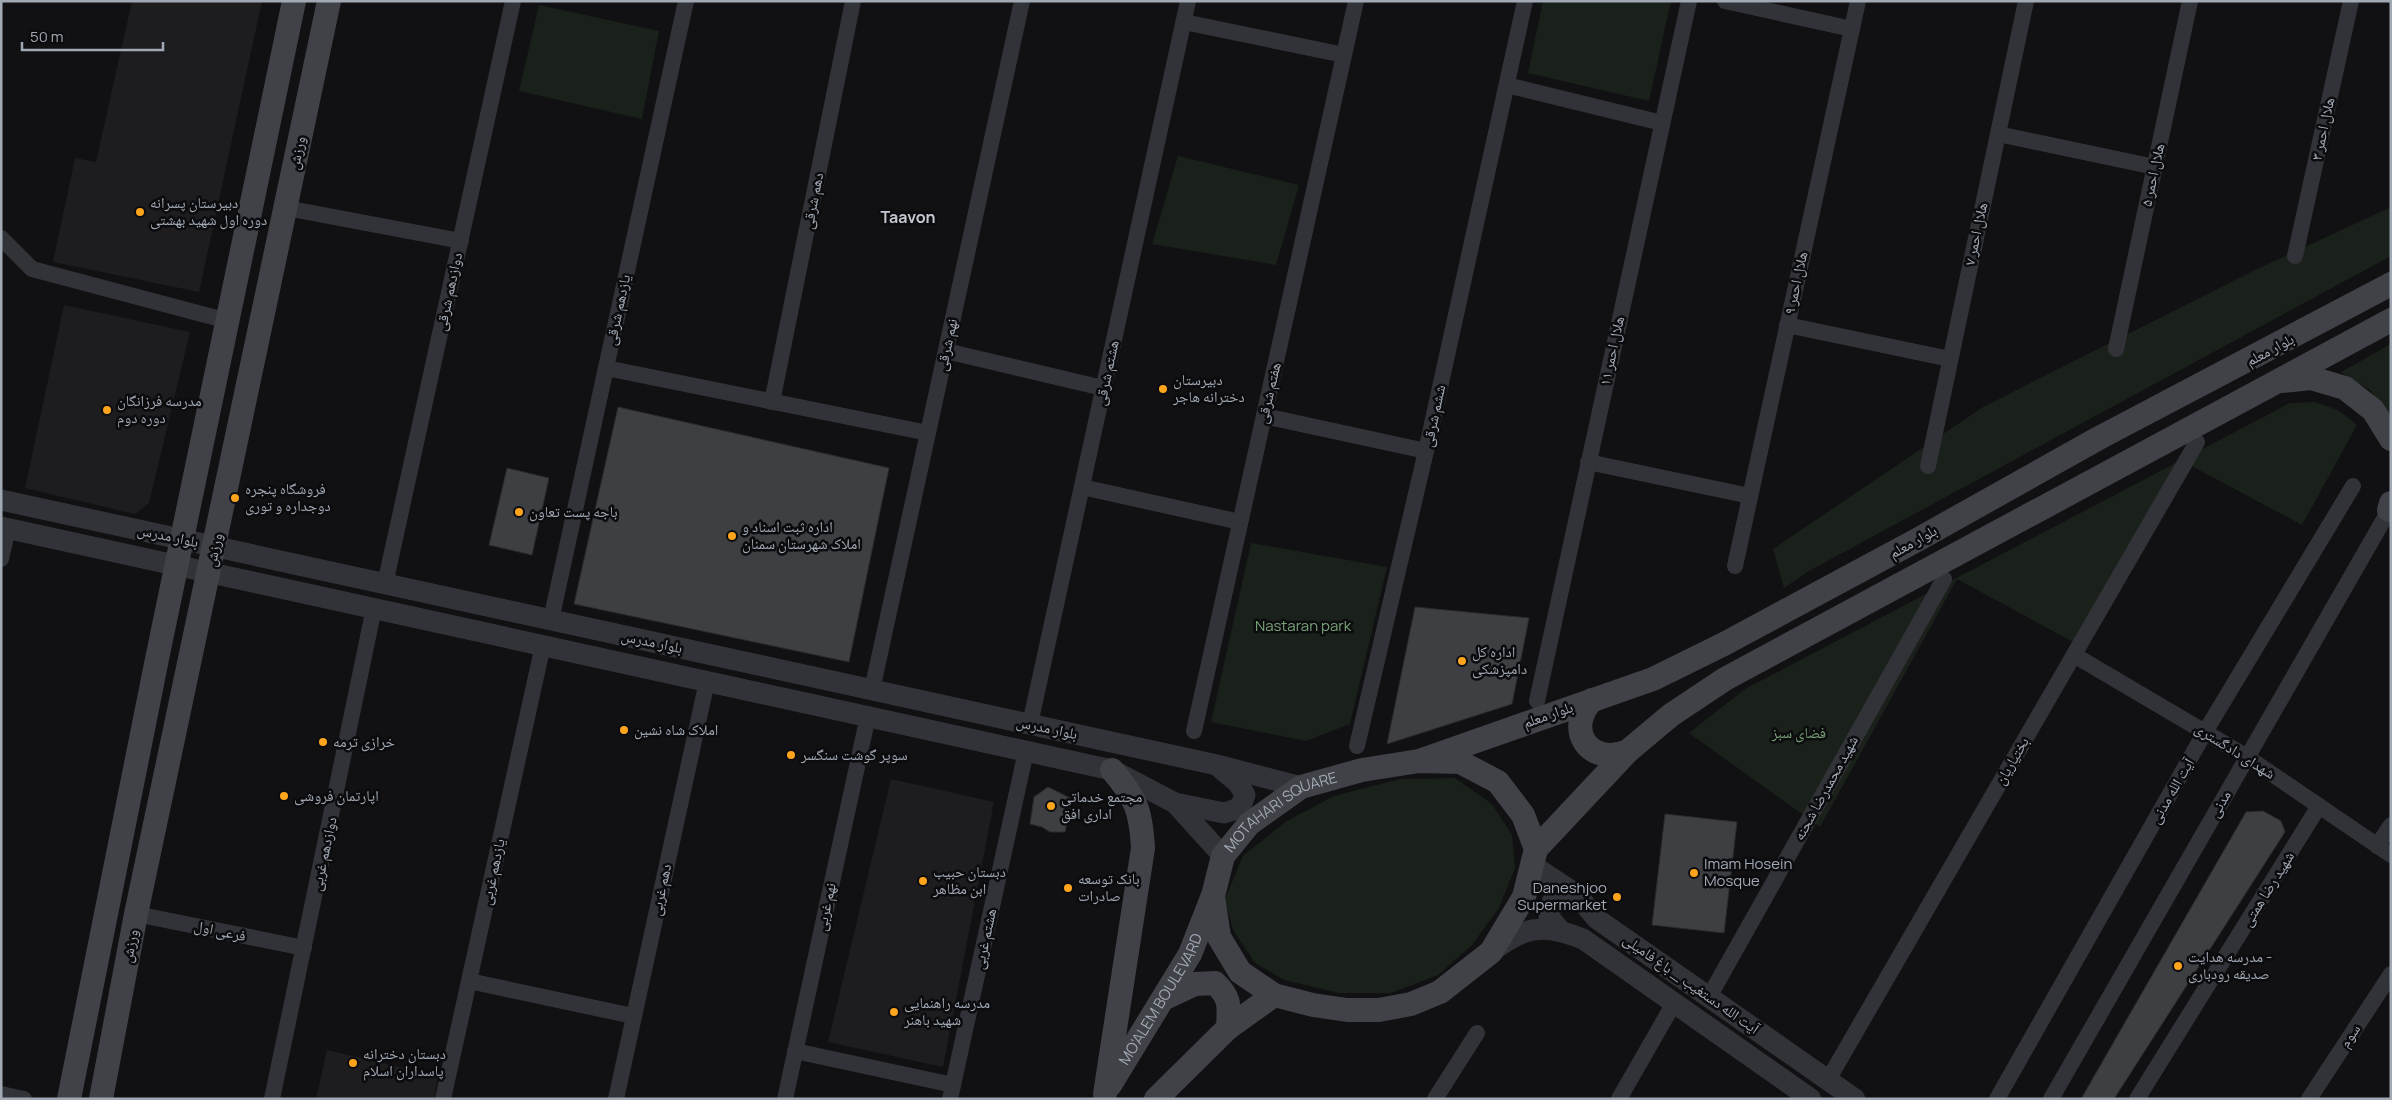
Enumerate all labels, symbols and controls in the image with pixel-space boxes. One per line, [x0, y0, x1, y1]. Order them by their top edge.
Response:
scale bar [22, 20, 164, 52]
text: 50 m [30, 26, 64, 47]
street label: هلال احمر ۳ [2306, 96, 2339, 162]
street label: ورزش [283, 134, 310, 172]
street label: هلال احمر ۵ [2136, 142, 2169, 208]
street label: دهم شرقی [797, 171, 828, 231]
place label: دبیرستان پسرانه دوره اول شهید بهشتی [150, 192, 267, 230]
street label: هلال احمر ۷ [1959, 201, 1992, 267]
marker: دبیرستان پسرانه دوره اول شهید بهشتی [134, 206, 146, 218]
district label: Taavon [880, 206, 936, 228]
street label: هلال احمر ۹ [1779, 250, 1812, 316]
street label: دوازدهم شرقی [430, 251, 467, 333]
street label: یازدهم شرقی [600, 272, 635, 347]
street label: هلال احمر ۱۱ [1594, 314, 1629, 388]
street label: نهم شرقی [931, 317, 962, 373]
street label: بلوار معلم [2242, 328, 2298, 371]
street label: هشتم شرقی [1089, 338, 1124, 408]
street label: هفتم شرقی [1251, 360, 1286, 426]
place label: دبیرستان دخترانه هاجر [1172, 369, 1245, 407]
marker: دبیرستان دخترانه هاجر [1157, 383, 1169, 395]
street label: ششم شرقی [1417, 383, 1450, 449]
place label: مدرسه فرزانگان دوره دوم [117, 390, 202, 428]
marker: مدرسه فرزانگان دوره دوم [101, 404, 113, 416]
place label: فروشگاه پنجره دوجداره و توری [245, 478, 331, 516]
marker: فروشگاه پنجره دوجداره و توری [229, 492, 241, 504]
place label: باجه پست تعاون [529, 501, 618, 522]
marker: باجه پست تعاون [513, 506, 525, 518]
place label: اداره ثبت اسناد و املاک شهرستان سمنان [742, 516, 861, 554]
street label: بلوار مدرس [136, 519, 201, 552]
street label: بلوار معلم [1885, 520, 1941, 563]
marker: اداره ثبت اسناد و املاک شهرستان سمنان [726, 530, 738, 542]
street label: ورزش [200, 531, 227, 569]
park label: Nastaran park [1255, 615, 1352, 636]
street label: بلوار مدرس [620, 625, 685, 658]
place label: اداره کل دامپزشکی [1472, 641, 1527, 679]
marker: اداره کل دامپزشکی [1456, 655, 1468, 667]
street label: بلوار معلم [1520, 696, 1576, 733]
street label: بلوار مدرس [1015, 711, 1080, 744]
street label: شهدای دادگستری [2191, 717, 2280, 784]
place label: املاک شاه نشین [634, 719, 718, 740]
park label: فضای سبز [1771, 722, 1826, 743]
marker: املاک شاه نشین [618, 724, 630, 736]
place label: خرازی ترمه [333, 731, 396, 752]
street label: شهید محمدرضا شحنه [1788, 732, 1863, 844]
street label: بختیاریان [1989, 733, 2034, 789]
marker: خرازی ترمه [317, 736, 329, 748]
place label: سوپر گوشت سنگسر [800, 744, 908, 765]
marker: سوپر گوشت سنگسر [785, 749, 797, 761]
street label: آیت الله مدنی [2144, 753, 2199, 827]
street label: MOTAHARI SQUARE [1219, 766, 1339, 857]
place label: اپارتمان فروشی [294, 785, 379, 806]
place label: مجتمع خدماتی اداری افق [1061, 786, 1142, 824]
street label: مدنی [2203, 786, 2236, 821]
marker: اپارتمان فروشی [278, 790, 290, 802]
marker: مجتمع خدماتی اداری افق [1045, 800, 1057, 812]
street label: دوازدهم غربی [305, 815, 342, 893]
street label: یازدهم غربی [475, 836, 510, 907]
street label: شهید رضا همتی [2236, 847, 2299, 930]
place label: Imam Hosein Mosque [1704, 853, 1792, 891]
place label: دبستان حبیب ابن مظاهر [932, 861, 1006, 899]
street label: دهم غربی [645, 862, 676, 918]
marker: Imam Hosein Mosque [1688, 867, 1700, 879]
place label: بانک توسعه صادرات [1078, 868, 1140, 906]
marker: دبستان حبیب ابن مظاهر [917, 875, 929, 887]
place label: Daneshjoo Supermarket [1517, 877, 1607, 915]
street label: نهم غربی [810, 881, 841, 933]
marker: بانک توسعه صادرات [1062, 882, 1074, 894]
marker: Daneshjoo Supermarket [1611, 891, 1623, 903]
street label: هشتم غربی [968, 906, 1001, 971]
street label: فرعی اول [192, 915, 248, 946]
street label: ورزش [116, 927, 143, 964]
street label: آیت الله دستغیب _ باغ فامیلی [1619, 929, 1765, 1039]
street label: MO'ALEM BOULEVARD [1114, 930, 1207, 1069]
place label: مدرسه هدایت - صدیقه رودباری [2188, 946, 2272, 984]
marker: مدرسه هدایت - صدیقه رودباری [2172, 960, 2184, 972]
place label: مدرسه راهنمایی شهید باهنر [903, 992, 990, 1030]
marker: مدرسه راهنمایی شهید باهنر [888, 1006, 900, 1018]
street label: سوم [2334, 1020, 2365, 1052]
place label: دبستان دخترانه پاسداران اسلام [363, 1043, 446, 1081]
marker: دبستان دخترانه پاسداران اسلام [347, 1057, 359, 1069]

